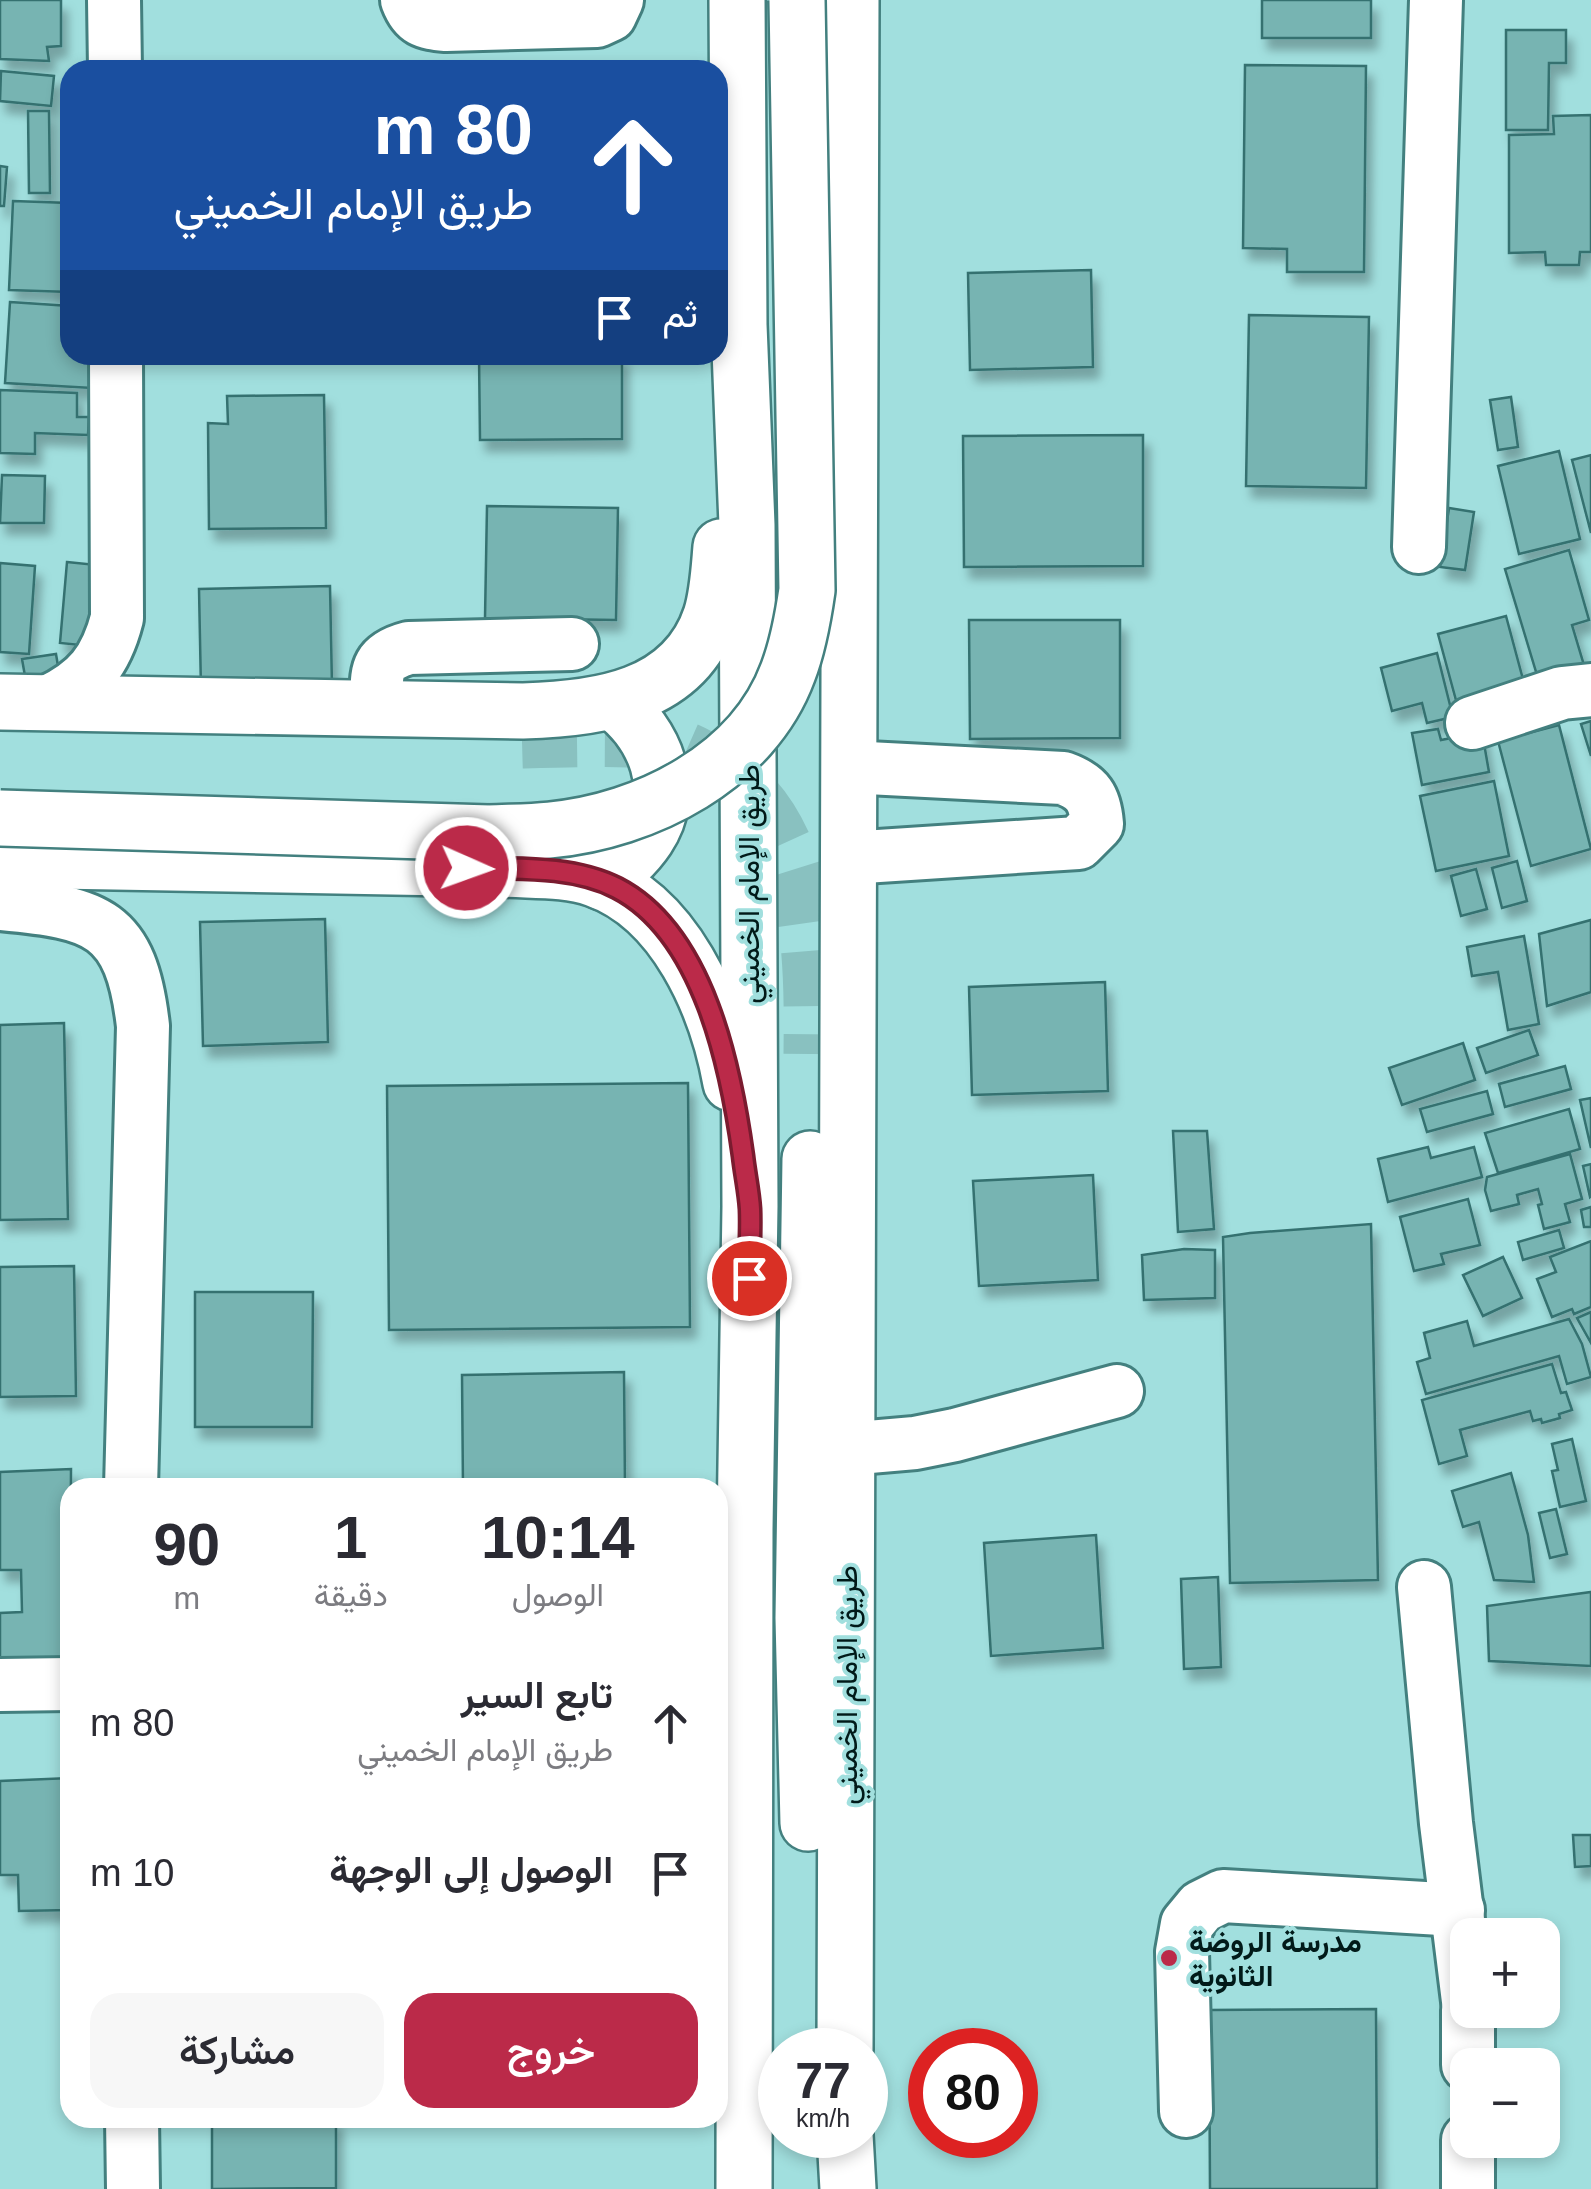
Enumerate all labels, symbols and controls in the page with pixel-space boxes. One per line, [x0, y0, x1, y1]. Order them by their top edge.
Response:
text: 80 m [373, 91, 533, 169]
icon: ahead [568, 100, 698, 230]
text: طريق الإمام الخميني [173, 178, 533, 229]
icon: arrive [587, 290, 642, 345]
text: ثم [662, 293, 698, 335]
street label: طريق الإمام الخميني [732, 764, 773, 1004]
position arrow [414, 816, 518, 920]
pin [707, 1236, 792, 1321]
icon: arrive [722, 1251, 777, 1306]
text: 1 [334, 1504, 367, 1571]
text: 10:14 [481, 1504, 635, 1571]
text: 90 [153, 1511, 220, 1578]
street label: طريق الإمام الخميني [830, 1565, 871, 1805]
text: دقيقة [314, 1577, 388, 1613]
text: الوصول [512, 1577, 604, 1613]
text: m [174, 1580, 200, 1616]
text: تابع السير [461, 1674, 613, 1716]
icon: ahead [643, 1696, 698, 1751]
text: 80 m [90, 1702, 175, 1744]
text: طريق الإمام الخميني [357, 1732, 613, 1768]
icon: arrive [643, 1846, 698, 1901]
text: الوصول إلى الوجهة [329, 1849, 613, 1891]
text: 10 m [90, 1852, 175, 1894]
map controls [1450, 1918, 1560, 2158]
button: + [1450, 1918, 1560, 2028]
place label: مدرسة الروضة الثانوية [1189, 1925, 1362, 1994]
marker: مدرسة الروضة الثانوية [1158, 1947, 1180, 1969]
button: مشاركة [90, 1993, 384, 2108]
button: خروج [404, 1993, 698, 2108]
speed limit sign: 80 [908, 2028, 1038, 2158]
button: − [1450, 2048, 1560, 2158]
text: 77 [795, 2053, 851, 2109]
text: km/h [796, 2104, 850, 2132]

